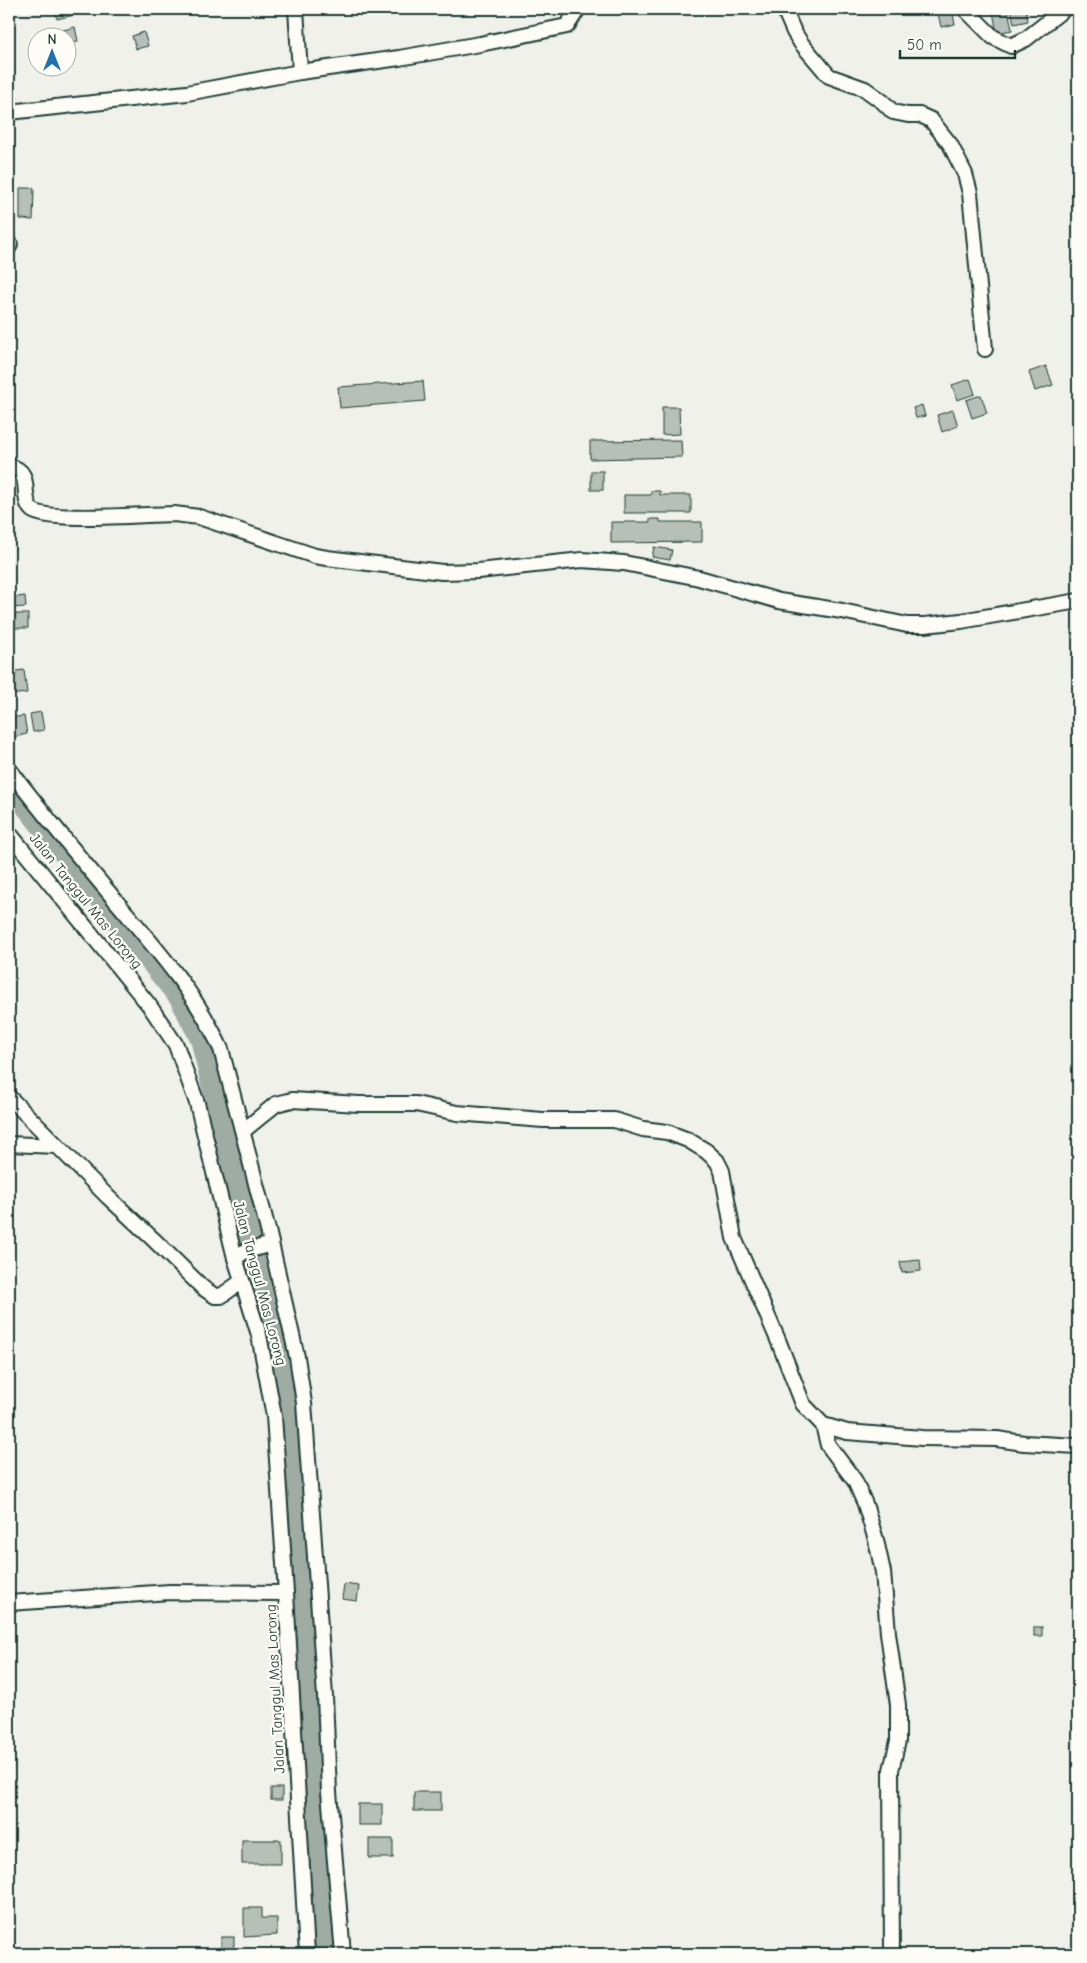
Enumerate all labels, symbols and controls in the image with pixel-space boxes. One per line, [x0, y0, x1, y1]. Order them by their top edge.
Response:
north arrow [28, 28, 78, 78]
scale bar [900, 28, 1014, 60]
text: N [47, 31, 57, 48]
text: 50 m [907, 36, 942, 54]
street label: Jalan Tanggul Mas Lorong [26, 829, 146, 973]
street label: Jalan Tanggul Mas Lorong [229, 1199, 291, 1367]
street label: Jalan Tanggul Mas Lorong [262, 1604, 288, 1774]

